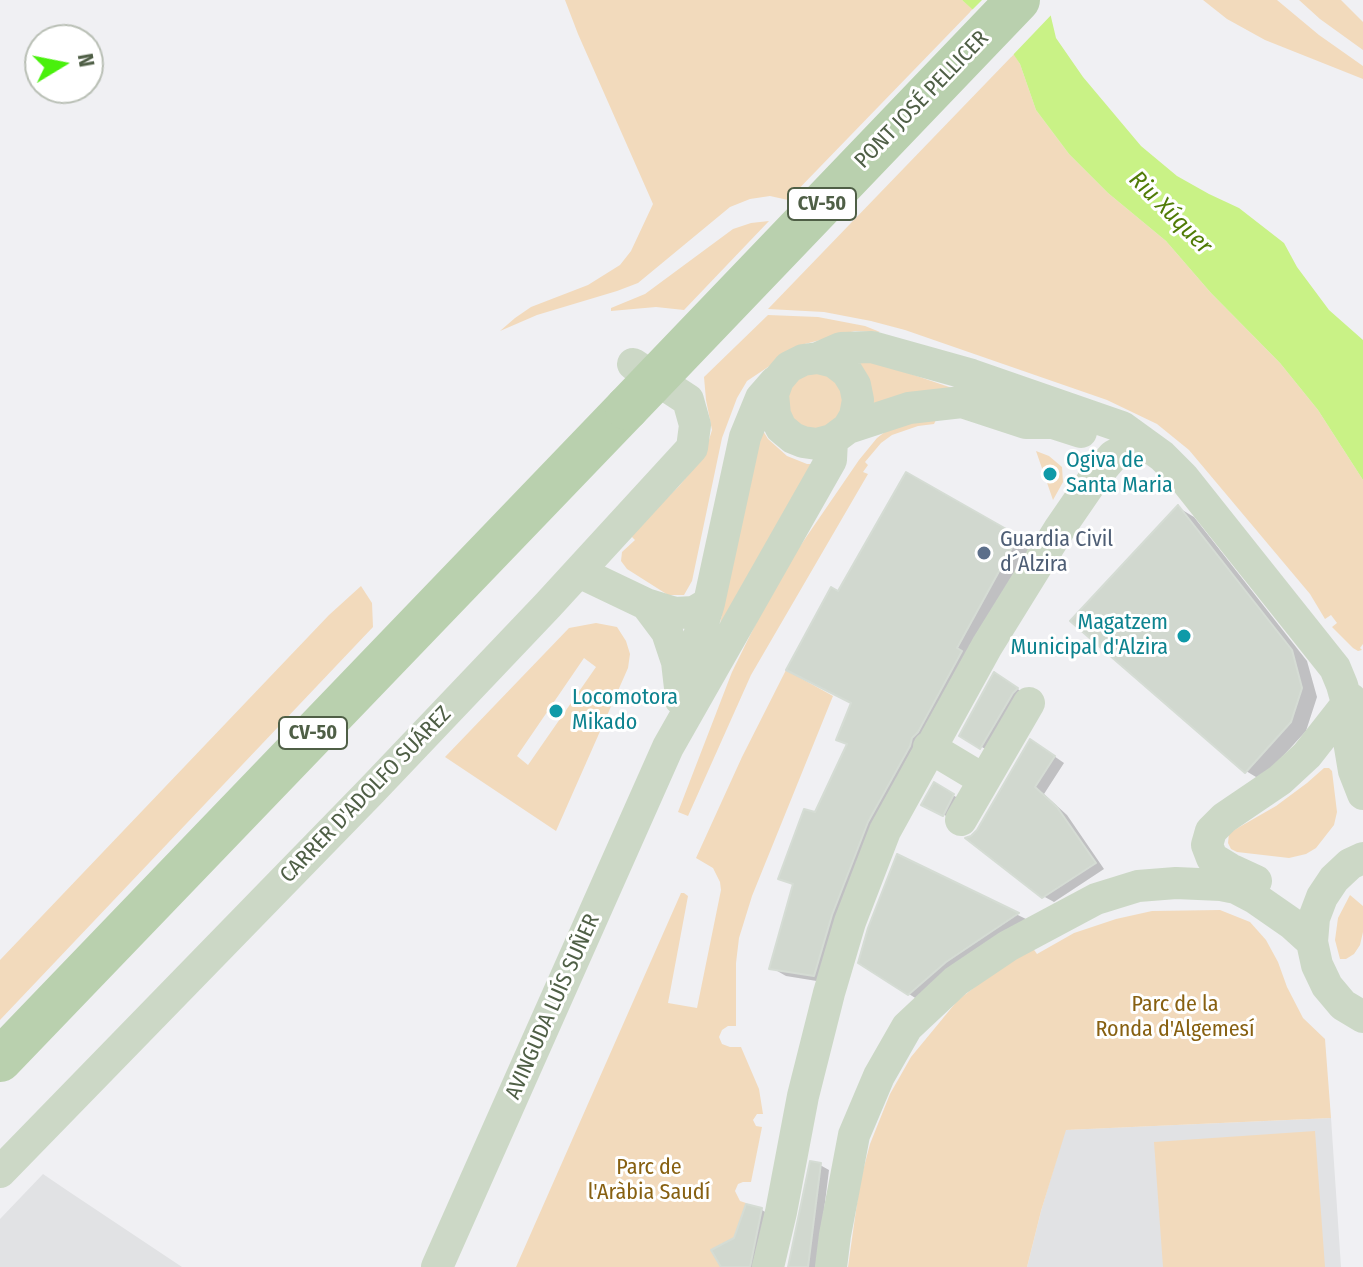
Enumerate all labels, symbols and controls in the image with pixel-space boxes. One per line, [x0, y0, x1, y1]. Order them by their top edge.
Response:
north arrow [24, 24, 104, 104]
street label: PONT JOSÉ PELLICER [850, 26, 994, 174]
text: N [72, 51, 101, 69]
water label: Riu Xúquer [1123, 166, 1217, 260]
road number: CV-50 [788, 188, 856, 220]
place label: Ogiva de Santa Maria [1066, 448, 1173, 500]
marker: Ogiva de Santa Maria [1041, 465, 1059, 483]
place label: Guardia Civil d´Alzira [1000, 527, 1113, 578]
marker: Guardia Civil d´Alzira [975, 544, 993, 562]
place label: Magatzem Municipal d'Alzira [1011, 610, 1168, 662]
marker: Magatzem Municipal d'Alzira [1175, 627, 1193, 645]
place label: Locomotora Mikado [572, 685, 678, 736]
street label: CARRER D'ADOLFO SUÁREZ [275, 701, 457, 889]
marker: Locomotora Mikado [547, 702, 565, 720]
road number: CV-50 [279, 717, 347, 749]
street label: AVINGUDA LUÍS SUÑER [500, 910, 606, 1104]
park label: Parc de la Ronda d'Algemesí [1095, 992, 1255, 1044]
park label: Parc de l'Aràbia Saudí [588, 1155, 710, 1206]

